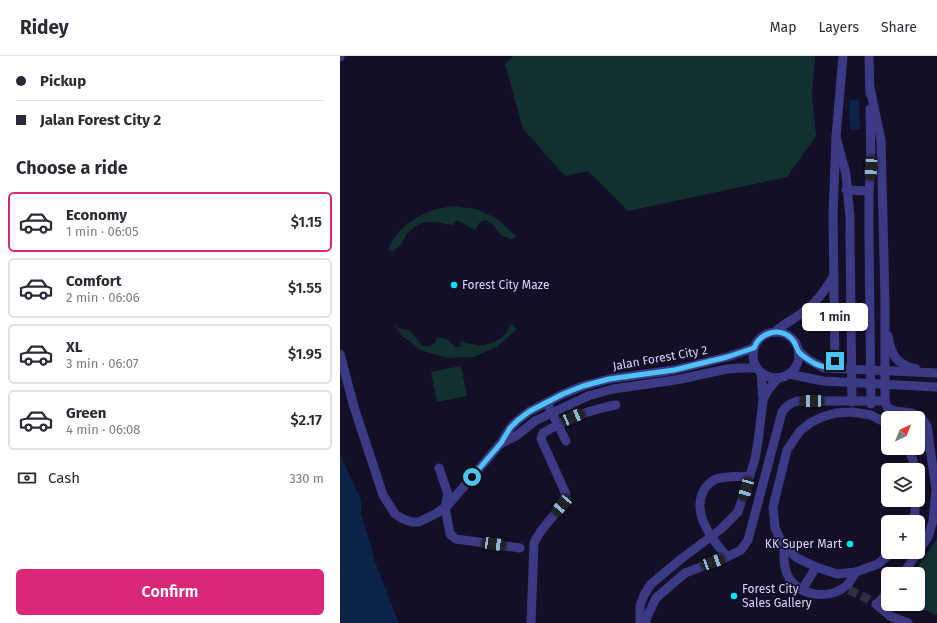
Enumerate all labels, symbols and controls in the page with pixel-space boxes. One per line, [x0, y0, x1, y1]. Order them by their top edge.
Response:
text: Ridey [20, 16, 69, 39]
text: Map [770, 19, 796, 36]
text: Layers [818, 19, 859, 36]
text: Share [881, 19, 917, 36]
text: Pickup [40, 72, 86, 90]
text: Jalan Forest City 2 [40, 111, 161, 129]
car [864, 156, 878, 180]
text: Choose a ride [16, 157, 128, 179]
icon: car [18, 204, 54, 240]
text: Economy [66, 206, 127, 224]
text: $1.15 [291, 213, 322, 231]
text: 1 min · 06:05 [66, 224, 139, 239]
icon: car [18, 270, 54, 306]
text: Comfort [66, 272, 122, 290]
place label: Forest City Maze [462, 278, 549, 292]
text: $1.55 [288, 279, 322, 297]
marker: Forest City Maze [449, 280, 459, 290]
text: 2 min · 06:06 [66, 290, 140, 305]
callout: 1 min [802, 303, 868, 331]
text: 1 min [819, 309, 851, 324]
icon: car [18, 336, 54, 372]
text: XL [66, 338, 82, 356]
street label: Jalan Forest City 2 [611, 343, 709, 373]
text: $1.95 [288, 345, 322, 363]
route end [826, 352, 844, 370]
text: 3 min · 06:07 [66, 356, 138, 371]
car [800, 395, 824, 407]
icon: car [18, 402, 54, 438]
text: Green [66, 404, 106, 422]
car [560, 407, 586, 427]
text: $2.17 [290, 411, 322, 429]
north arrow [881, 411, 925, 455]
map controls [881, 411, 925, 611]
text: 4 min · 06:08 [66, 422, 141, 437]
button: layers [881, 463, 925, 507]
icon: cash [16, 467, 38, 489]
route start [463, 468, 481, 486]
text: Cash [48, 469, 80, 487]
text: 330 m [289, 471, 324, 486]
car [737, 476, 755, 502]
car [550, 492, 574, 518]
button: + [881, 515, 925, 559]
car [481, 536, 507, 552]
place label: KK Super Mart [765, 537, 843, 551]
marker: KK Super Mart [845, 539, 855, 549]
car [700, 552, 726, 572]
button: − [881, 567, 925, 611]
button: Confirm [16, 569, 324, 615]
place label: Forest City Sales Gallery [742, 582, 812, 610]
marker: Forest City Sales Gallery [729, 591, 739, 601]

